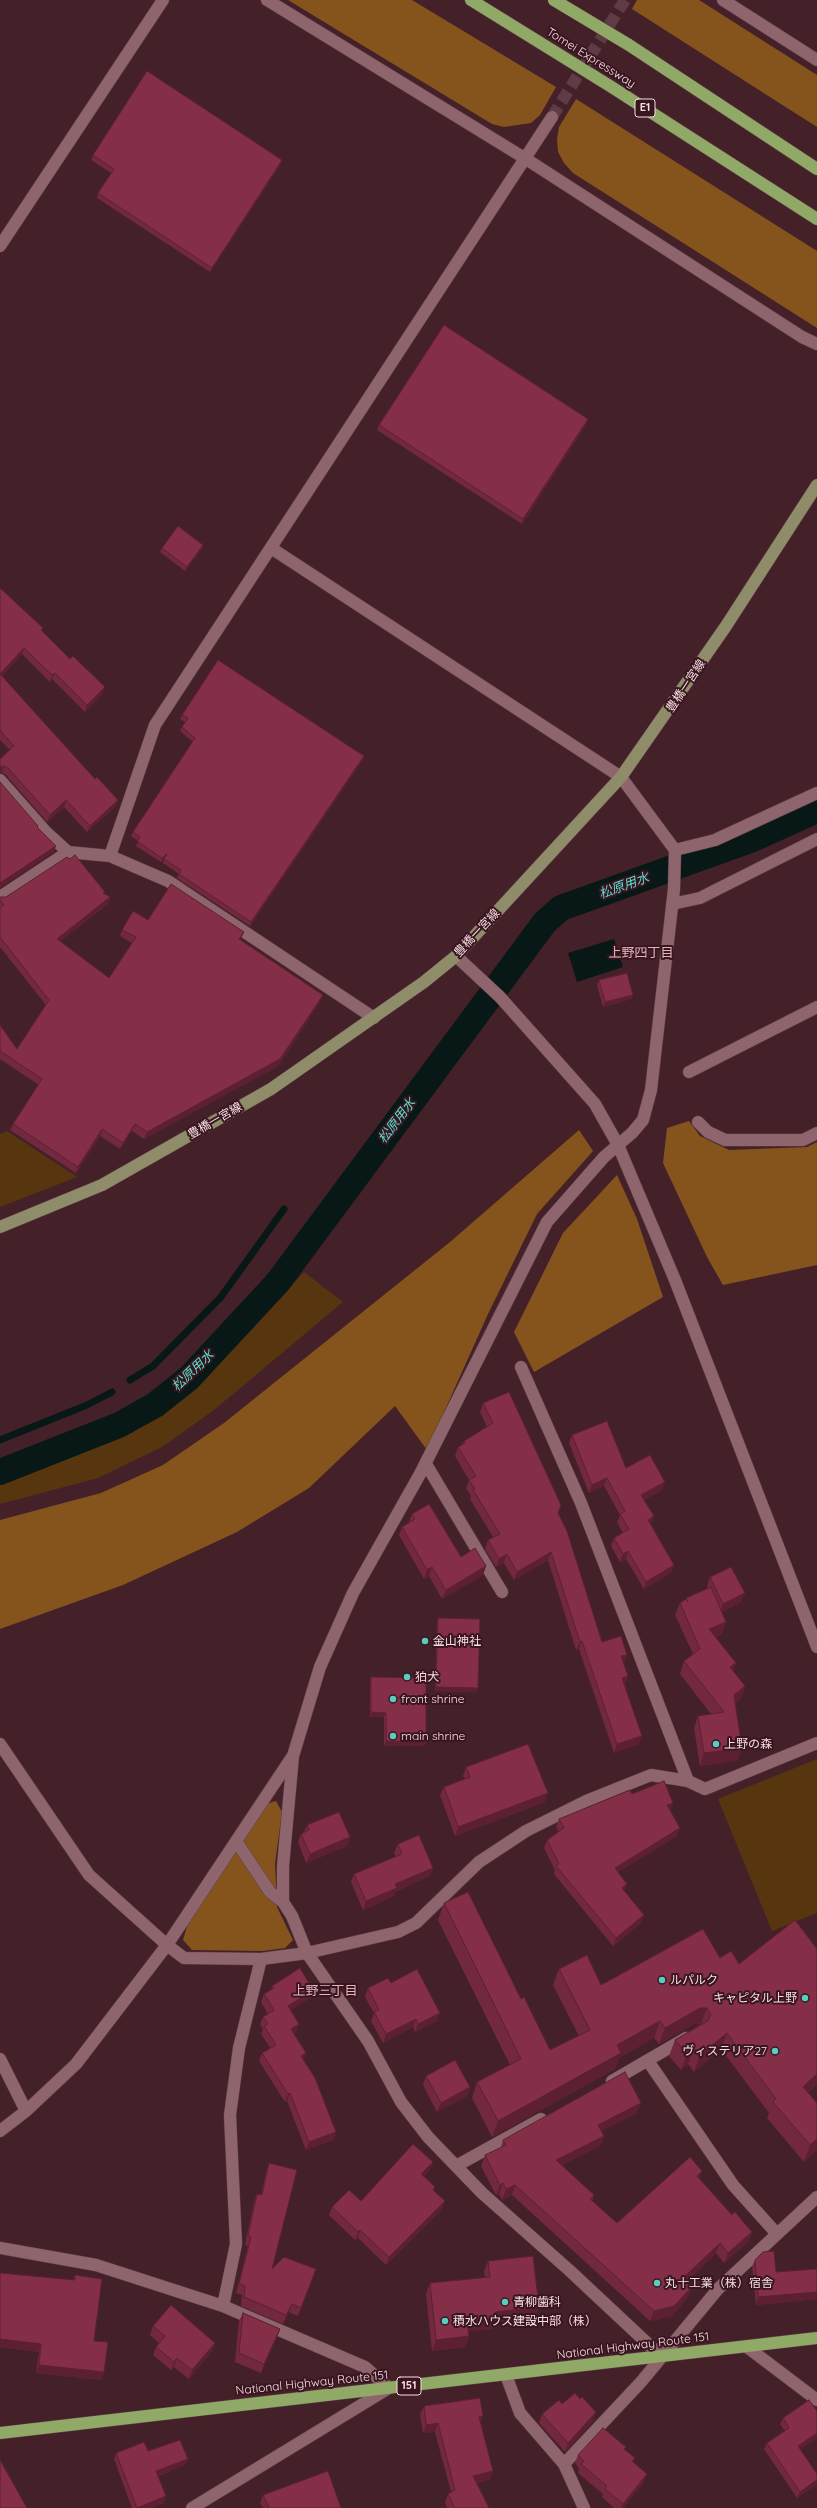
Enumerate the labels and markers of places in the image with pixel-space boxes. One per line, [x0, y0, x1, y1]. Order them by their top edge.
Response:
place label: 金山神社 [433, 1634, 481, 1648]
marker: 金山神社 [420, 1636, 430, 1646]
place label: 狛犬 [415, 1670, 439, 1684]
marker: 狛犬 [402, 1672, 412, 1682]
place label: front shrine [401, 1692, 465, 1706]
marker: front shrine [388, 1694, 398, 1704]
place label: main shrine [401, 1729, 465, 1743]
marker: main shrine [388, 1731, 398, 1741]
place label: 上野の森 [724, 1737, 772, 1751]
marker: 上野の森 [711, 1739, 721, 1749]
place label: ルパルク [670, 1973, 718, 1987]
marker: ルパルク [657, 1975, 667, 1985]
place label: キャピタル上野 [713, 1991, 797, 2005]
marker: キャピタル上野 [800, 1993, 810, 2003]
place label: ヴィステリア27 [682, 2044, 767, 2058]
marker: ヴィステリア27 [770, 2046, 780, 2056]
place label: 丸十工業（株）宿舎 [665, 2276, 773, 2290]
marker: 丸十工業（株）宿舎 [652, 2278, 662, 2288]
place label: 青柳歯科 [513, 2295, 561, 2309]
marker: 青柳歯科 [500, 2297, 510, 2307]
place label: 積水ハウス建設中部（株） [453, 2314, 597, 2328]
marker: 積水ハウス建設中部（株） [440, 2316, 450, 2326]

